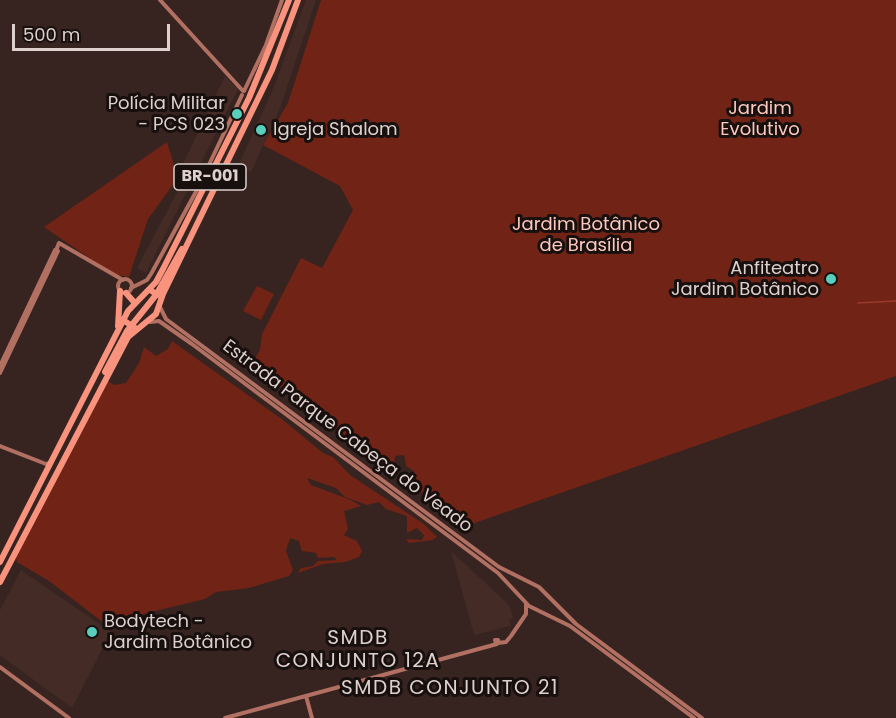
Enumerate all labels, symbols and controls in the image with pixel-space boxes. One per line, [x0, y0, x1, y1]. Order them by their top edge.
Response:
scale bar [15, 12, 172, 50]
text: 500 m [23, 22, 80, 47]
place label: Polícia Militar - PCS 023 [108, 93, 225, 136]
park label: Jardim Evolutivo [720, 98, 800, 140]
marker: Polícia Militar - PCS 023 [230, 107, 244, 121]
place label: Igreja Shalom [273, 119, 398, 141]
marker: Igreja Shalom [254, 123, 268, 137]
road number: BR-001 [174, 164, 246, 190]
park label: Jardim Botânico de Brasília [512, 214, 660, 256]
place label: Anfiteatro Jardim Botânico [671, 258, 819, 300]
marker: Anfiteatro Jardim Botânico [824, 272, 838, 286]
street label: Estrada Parque Cabeça do Veado [218, 336, 476, 538]
place label: Bodytech - Jardim Botânico [104, 611, 252, 654]
marker: Bodytech - Jardim Botânico [85, 625, 99, 639]
district label: SMDB CONJUNTO 12A [276, 627, 440, 674]
district label: SMDB CONJUNTO 21 [341, 677, 559, 701]

